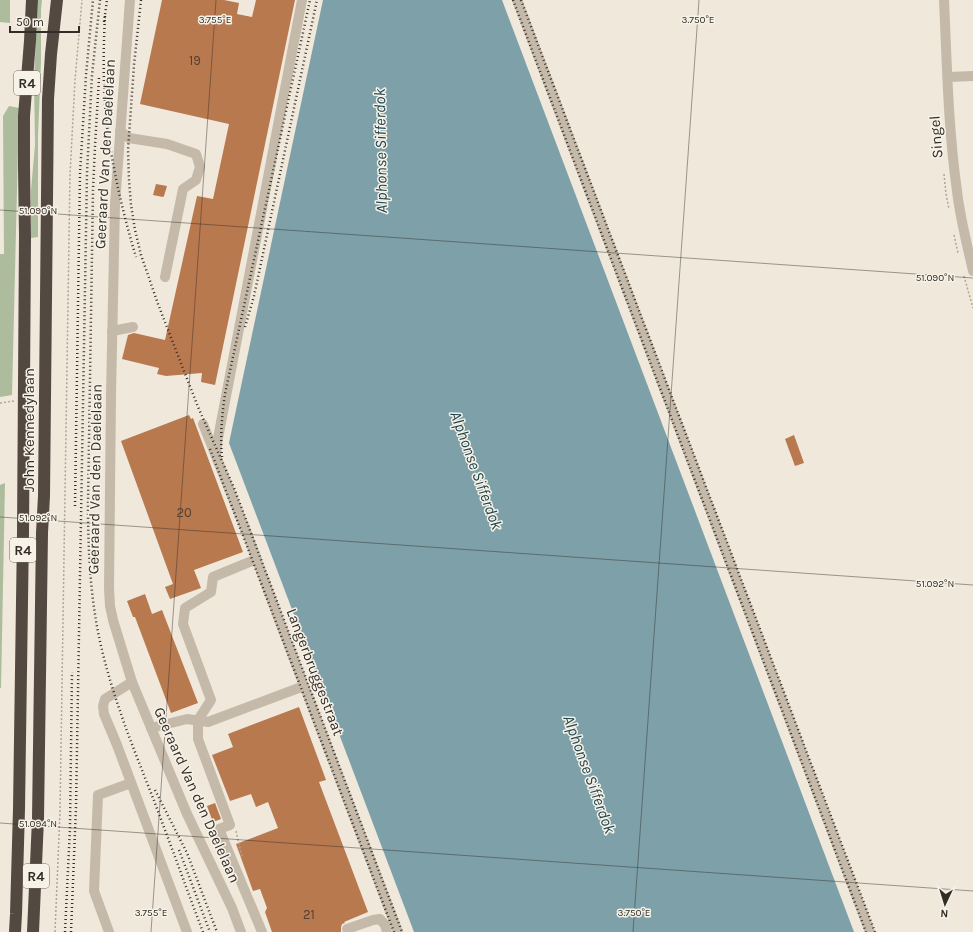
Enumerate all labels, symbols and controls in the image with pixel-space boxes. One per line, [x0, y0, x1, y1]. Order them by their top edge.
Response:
scale bar [10, 8, 79, 34]
text: 3.755°E [199, 14, 231, 26]
text: 3.750°E [682, 14, 715, 26]
text: 50 m [16, 15, 44, 29]
house number: 19 [189, 53, 201, 68]
street label: Geeraard Van den Daelelaan [91, 58, 119, 250]
road number: R4 [14, 71, 40, 95]
water label: Alphonse Sifferdok [370, 88, 391, 214]
street label: Singel [926, 115, 946, 159]
text: 51.090°N [19, 205, 57, 217]
text: 51.090°N [916, 272, 954, 284]
street label: John Kennedylaan [20, 368, 38, 492]
street label: Geeraard Van den Daelelaan [84, 384, 106, 574]
water label: Alphonse Sifferdok [446, 408, 507, 533]
house number: 20 [176, 505, 192, 520]
text: 51.092°N [19, 512, 57, 524]
road number: R4 [10, 538, 36, 562]
text: 51.092°N [916, 578, 954, 590]
street label: Langerbruggestraat [282, 606, 348, 739]
street label: Geeraard Van den Daelelaan [150, 704, 244, 886]
water label: Alphonse Sifferdok [559, 712, 620, 837]
text: 51.094°N [19, 818, 57, 830]
road number: R4 [23, 864, 49, 888]
north arrow [925, 884, 965, 924]
text: 3.755°E [135, 907, 167, 919]
house number: 21 [303, 907, 315, 922]
text: 3.750°E [618, 907, 651, 919]
text: N [940, 907, 949, 920]

